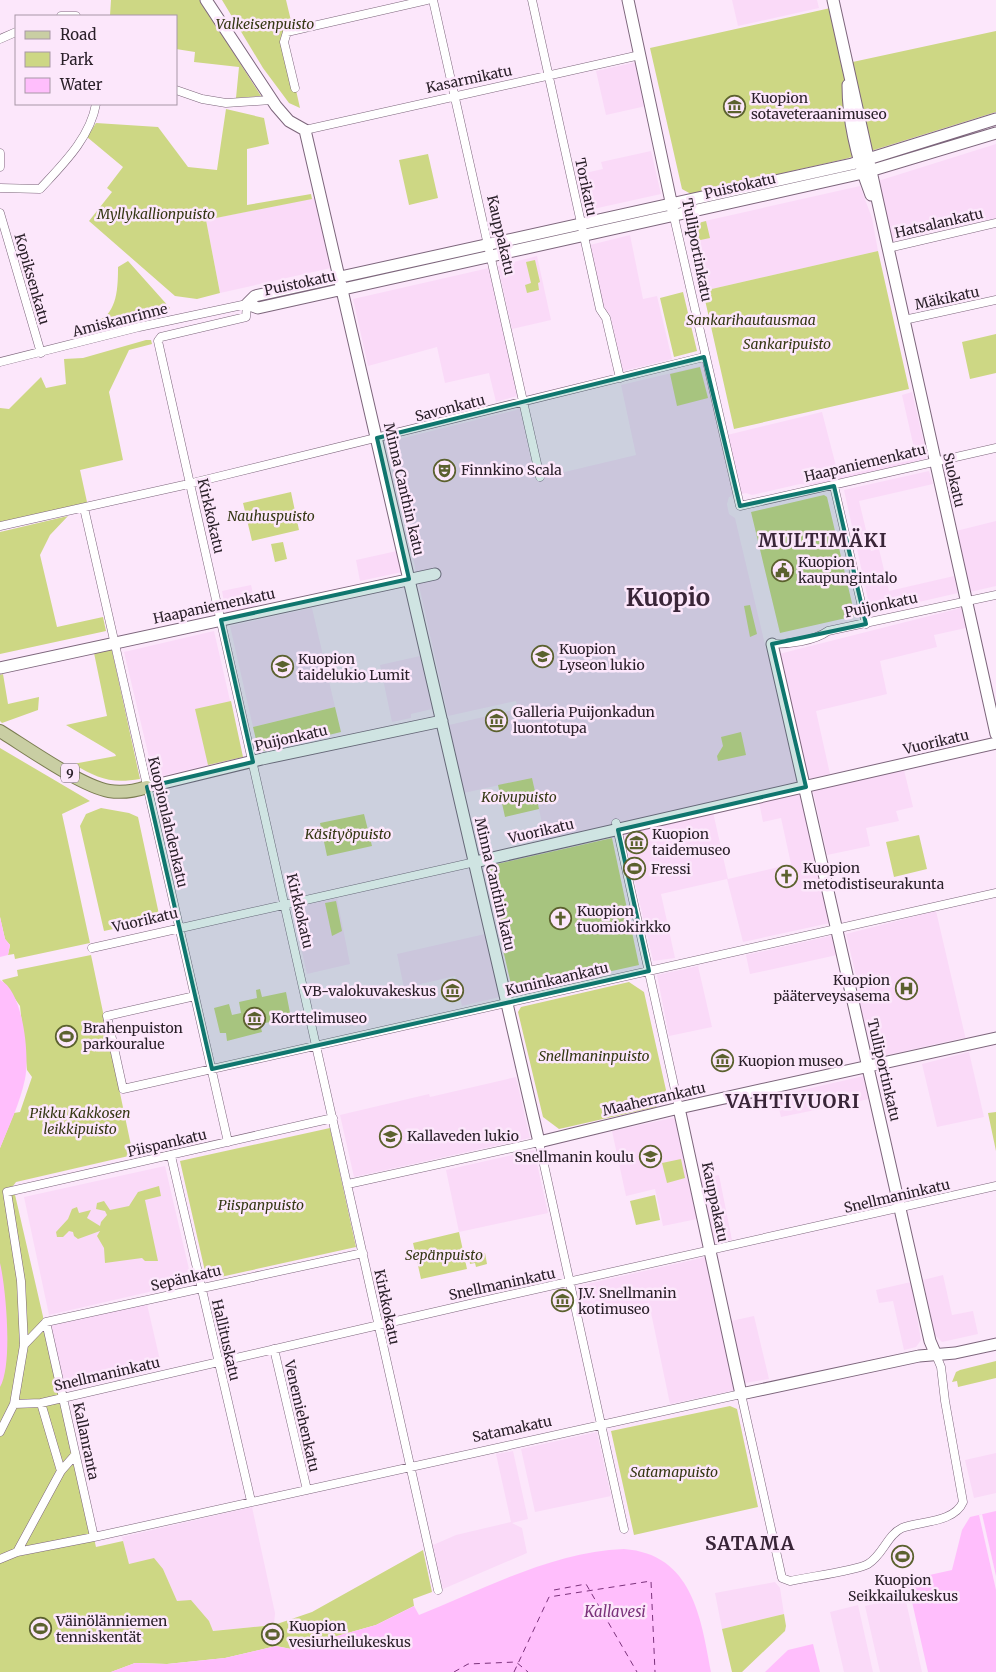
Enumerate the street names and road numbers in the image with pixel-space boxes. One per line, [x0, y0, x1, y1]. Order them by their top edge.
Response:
street label: Kasarmikatu [424, 61, 514, 97]
street label: Torikatu [571, 156, 601, 218]
street label: Puistokatu [702, 169, 778, 203]
street label: Kauppakatu [483, 193, 519, 277]
street label: Tulliportinkatu [678, 197, 716, 303]
street label: Hatsalankatu [893, 204, 985, 242]
street label: Kopiksenkatu [10, 231, 54, 327]
street label: Puistokatu [262, 267, 338, 299]
street label: Mäkikatu [913, 282, 981, 314]
street label: Amiskanrinne [70, 299, 169, 341]
street label: Savonkatu [413, 391, 487, 425]
street label: Minna Canthin katu [380, 421, 428, 557]
street label: Haapaniemenkatu [802, 440, 928, 486]
street label: Suokatu [939, 451, 969, 509]
street label: Kirkkokatu [194, 477, 228, 555]
street label: Haapaniemenkatu [151, 584, 277, 628]
street label: Puijonkatu [843, 588, 919, 622]
street label: Puijonkatu [253, 721, 329, 755]
street label: Vuorikatu [900, 726, 971, 759]
street label: Kuopionlahdenkatu [144, 755, 192, 889]
road number: 9 [61, 764, 79, 782]
street label: Vuorikatu [505, 815, 576, 848]
street label: Minna Canthin katu [471, 816, 519, 952]
street label: Kirkkokatu [283, 872, 317, 950]
street label: Vuorikatu [109, 904, 180, 937]
street label: Kuninkaankatu [504, 958, 610, 1000]
street label: Tulliportinkatu [863, 1017, 905, 1123]
street label: Maaherrankatu [601, 1078, 708, 1120]
street label: Piispankatu [126, 1125, 209, 1161]
street label: Kauppakatu [698, 1160, 732, 1244]
street label: Snellmaninkatu [842, 1175, 952, 1217]
street label: Sepänkatu [149, 1261, 223, 1295]
street label: Snellmaninkatu [447, 1264, 557, 1304]
street label: Kirkkokatu [370, 1268, 404, 1346]
street label: Hallituskatu [208, 1297, 244, 1383]
street label: Snellmaninkatu [52, 1353, 162, 1395]
street label: Venemiehenkatu [280, 1357, 324, 1474]
street label: Kallanranta [69, 1401, 103, 1482]
street label: Satamakatu [471, 1412, 554, 1446]

